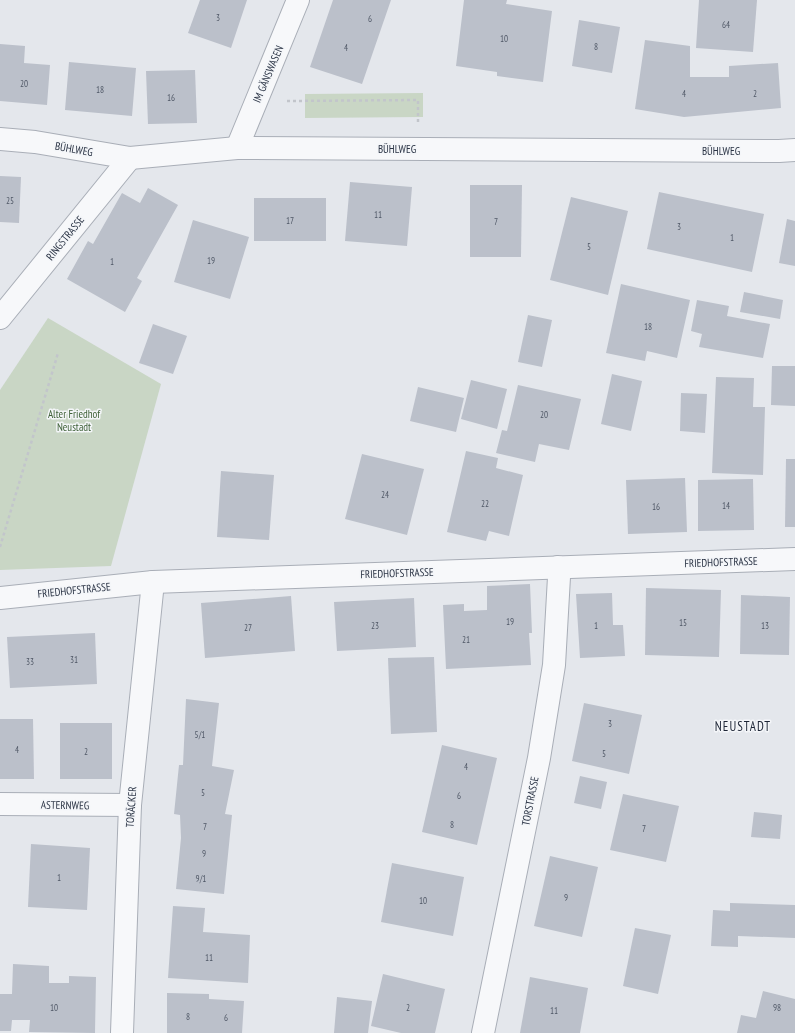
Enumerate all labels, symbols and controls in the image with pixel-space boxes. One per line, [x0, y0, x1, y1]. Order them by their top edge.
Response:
house number: 3 [216, 12, 220, 23]
house number: 6 [368, 13, 372, 24]
house number: 64 [722, 19, 730, 30]
house number: 10 [500, 33, 508, 44]
house number: 8 [594, 41, 598, 52]
house number: 4 [344, 42, 348, 53]
street label: IM GÄNSWASEN [250, 43, 286, 105]
house number: 20 [20, 78, 28, 89]
house number: 18 [96, 84, 104, 95]
house number: 4 [682, 88, 686, 99]
house number: 2 [753, 88, 757, 99]
house number: 16 [167, 92, 175, 103]
street label: BÜHLWEG [54, 139, 94, 159]
street label: BÜHLWEG [378, 142, 416, 156]
street label: BÜHLWEG [702, 144, 740, 158]
house number: 25 [6, 195, 14, 206]
house number: 11 [374, 209, 382, 220]
street label: RINGSTRASSE [43, 213, 87, 263]
house number: 17 [286, 215, 294, 226]
house number: 7 [494, 216, 498, 227]
house number: 3 [677, 221, 681, 232]
house number: 1 [730, 232, 734, 243]
house number: 5 [587, 241, 591, 252]
house number: 19 [207, 255, 215, 266]
house number: 1 [110, 256, 114, 267]
house number: 18 [644, 321, 652, 332]
park label: Alter Friedhof Neustadt [48, 407, 101, 434]
house number: 20 [540, 409, 548, 420]
house number: 24 [381, 489, 389, 500]
house number: 22 [481, 498, 489, 509]
house number: 14 [722, 500, 730, 511]
house number: 16 [652, 501, 660, 512]
street label: FRIEDHOFSTRASSE [684, 554, 758, 570]
street label: FRIEDHOFSTRASSE [360, 565, 434, 581]
street label: FRIEDHOFSTRASSE [37, 579, 111, 601]
house number: 19 [506, 616, 514, 627]
house number: 15 [679, 617, 687, 628]
house number: 23 [371, 620, 379, 631]
house number: 1 [594, 620, 598, 631]
house number: 13 [761, 620, 769, 631]
house number: 27 [244, 622, 252, 633]
house number: 21 [462, 634, 470, 645]
house number: 31 [70, 654, 78, 665]
house number: 33 [26, 656, 34, 667]
house number: 3 [608, 718, 612, 729]
district label: NEUSTADT [715, 718, 771, 735]
house number: 5/1 [195, 729, 205, 740]
house number: 4 [15, 744, 19, 755]
house number: 2 [84, 746, 88, 757]
house number: 5 [602, 748, 606, 759]
house number: 4 [464, 761, 468, 772]
street label: TORSTRASSE [518, 775, 542, 827]
street label: TORÄCKER [123, 786, 139, 828]
house number: 5 [201, 787, 205, 798]
house number: 6 [457, 790, 461, 801]
street label: ASTERNWEG [41, 798, 89, 812]
house number: 8 [450, 819, 454, 830]
house number: 7 [203, 821, 207, 832]
house number: 7 [642, 823, 646, 834]
house number: 9 [202, 848, 206, 859]
house number: 1 [57, 872, 61, 883]
house number: 9/1 [196, 873, 206, 884]
house number: 9 [564, 892, 568, 903]
house number: 10 [419, 895, 427, 906]
house number: 11 [205, 952, 213, 963]
house number: 10 [50, 1002, 58, 1013]
house number: 2 [406, 1002, 410, 1013]
house number: 98 [773, 1002, 781, 1013]
house number: 11 [550, 1005, 558, 1016]
house number: 8 [186, 1011, 190, 1022]
house number: 6 [224, 1012, 228, 1023]

